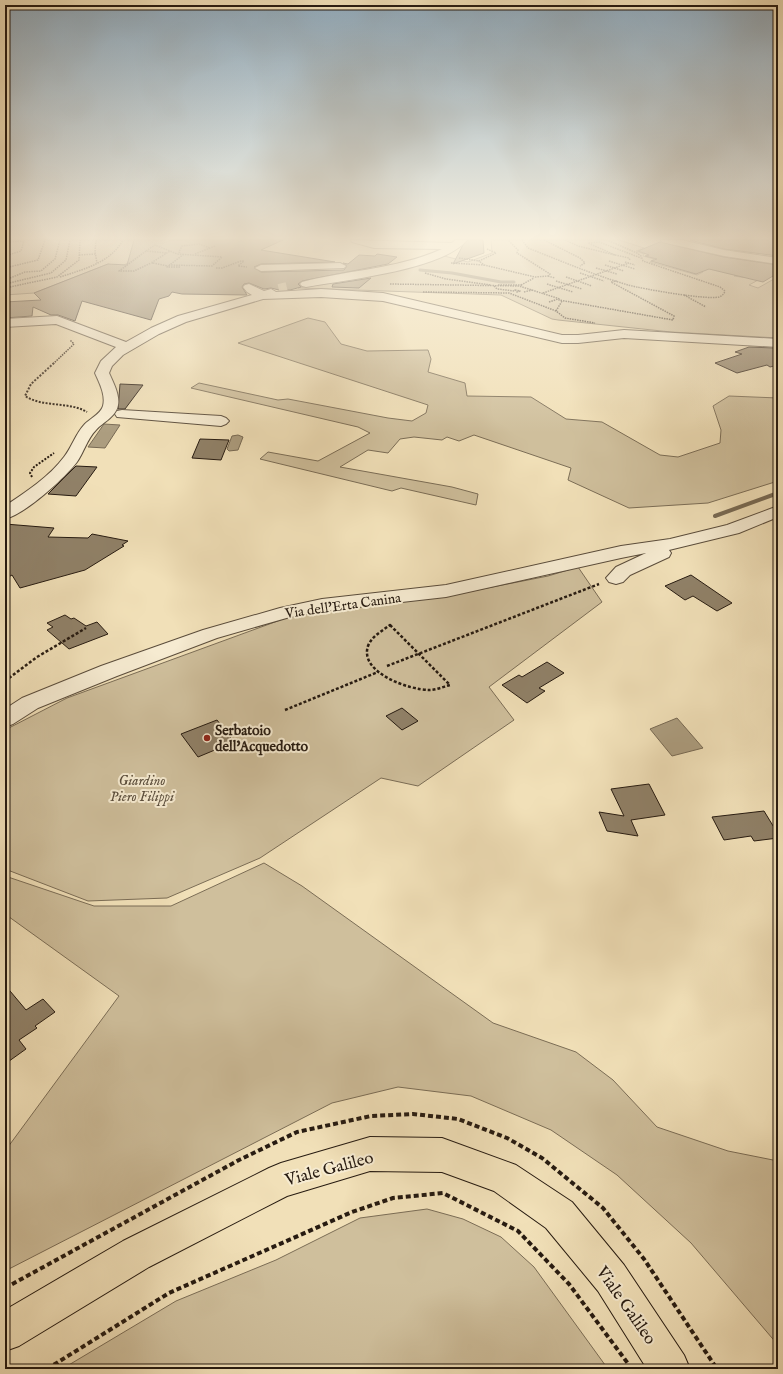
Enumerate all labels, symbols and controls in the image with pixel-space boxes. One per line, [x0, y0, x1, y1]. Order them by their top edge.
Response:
street label: Via dell'Erta Canina [283, 589, 403, 623]
place label: Serbatoio dell'Acquedotto [215, 722, 309, 756]
marker: Serbatoio dell'Acquedotto [202, 733, 212, 743]
park label: Giardino Piero Filippi [110, 772, 175, 806]
street label: Viale Galileo [282, 1148, 376, 1192]
street label: Viale Galileo [591, 1262, 660, 1349]

